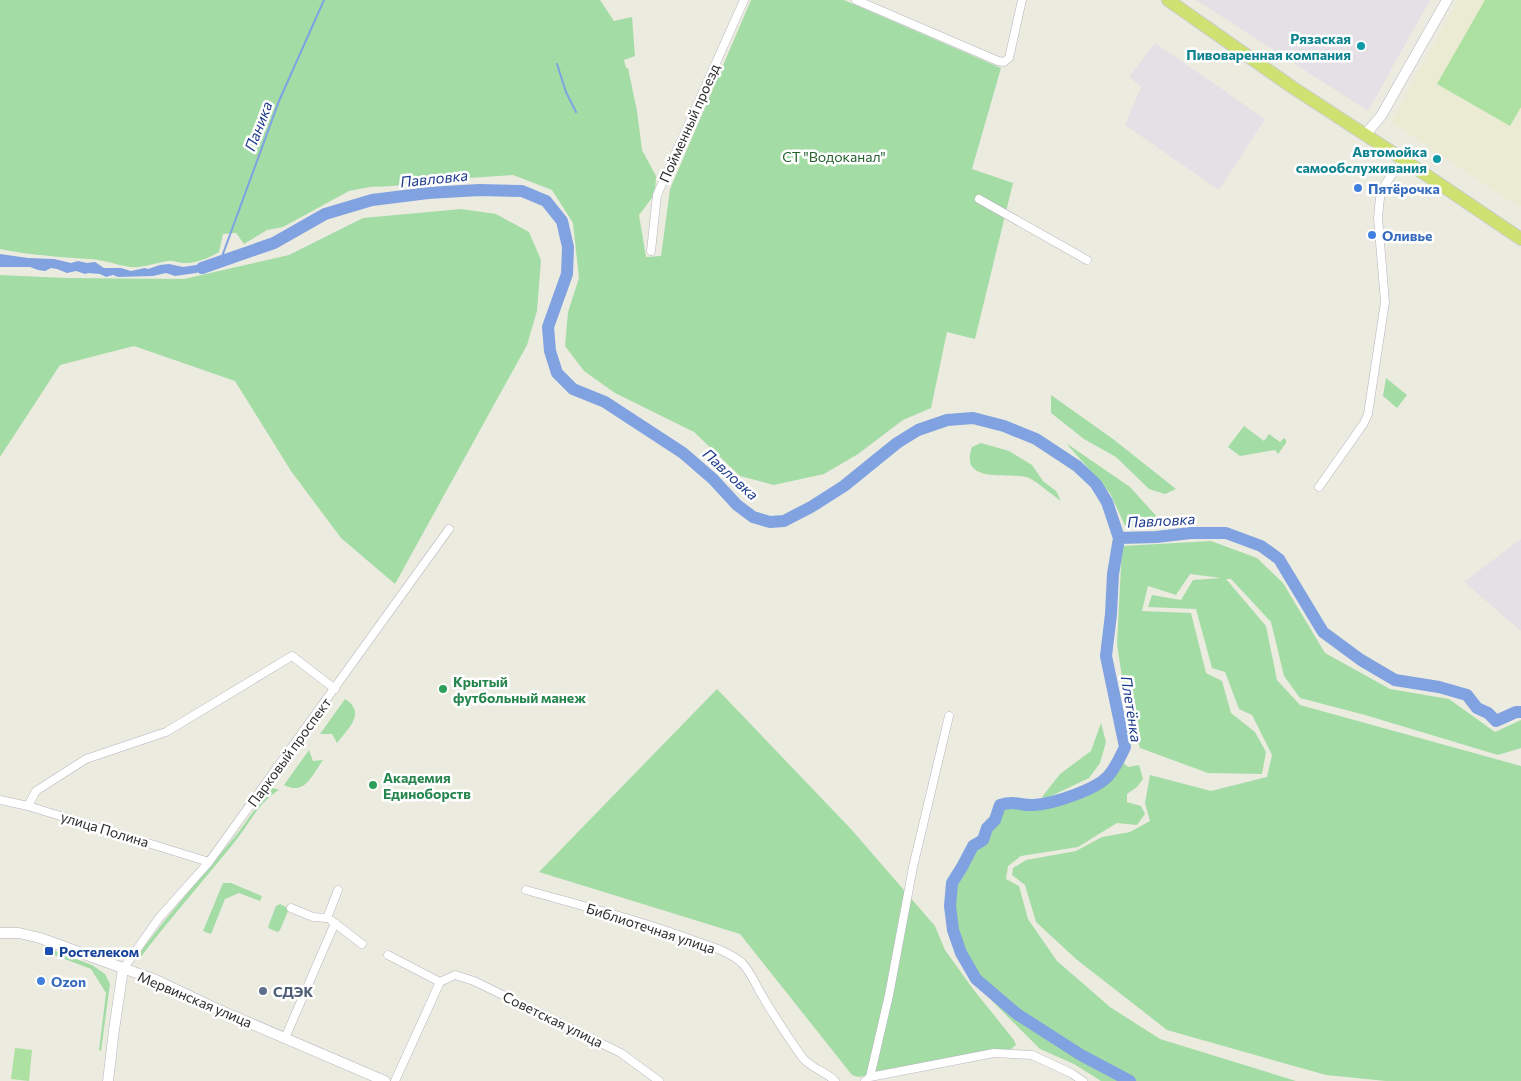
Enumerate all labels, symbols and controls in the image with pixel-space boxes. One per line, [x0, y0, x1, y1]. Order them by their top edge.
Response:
place label: Рязаская Пивоваренная компания [1186, 30, 1351, 63]
marker: Рязаская Пивоваренная компания [1355, 40, 1367, 52]
street label: Пойменный проезд [655, 61, 723, 185]
water label: Паника [240, 98, 276, 153]
place label: Автомойка самообслуживания [1296, 143, 1427, 176]
park label: СТ "Водоканал" [782, 148, 886, 165]
marker: Автомойка самообслуживания [1431, 153, 1443, 165]
water label: Павловка [399, 165, 469, 191]
place label: Пятёрочка [1368, 180, 1440, 197]
marker: Пятёрочка [1352, 182, 1364, 194]
place label: Оливье [1382, 227, 1432, 244]
marker: Оливье [1366, 229, 1378, 241]
water label: Павловка [700, 444, 763, 504]
water label: Павловка [1126, 509, 1196, 531]
place label: Крытый футбольный манеж [453, 673, 586, 706]
water label: Плетёнка [1118, 675, 1146, 744]
marker: Крытый футбольный манеж [437, 683, 449, 695]
street label: Парковый проспект [244, 694, 334, 810]
place label: Академия Единоборств [383, 769, 471, 802]
marker: Академия Единоборств [367, 779, 379, 791]
street label: улица Полина [59, 808, 151, 850]
street label: Библиотечная улица [584, 899, 718, 957]
place label: Ростелеком [59, 943, 139, 960]
marker: Ростелеком [43, 945, 55, 957]
street label: Мервинская улица [135, 967, 255, 1031]
place label: Ozon [51, 973, 86, 990]
marker: Ozon [35, 975, 47, 987]
place label: СДЭК [273, 983, 313, 1000]
marker: СДЭК [257, 985, 269, 997]
street label: Советская улица [500, 987, 606, 1051]

